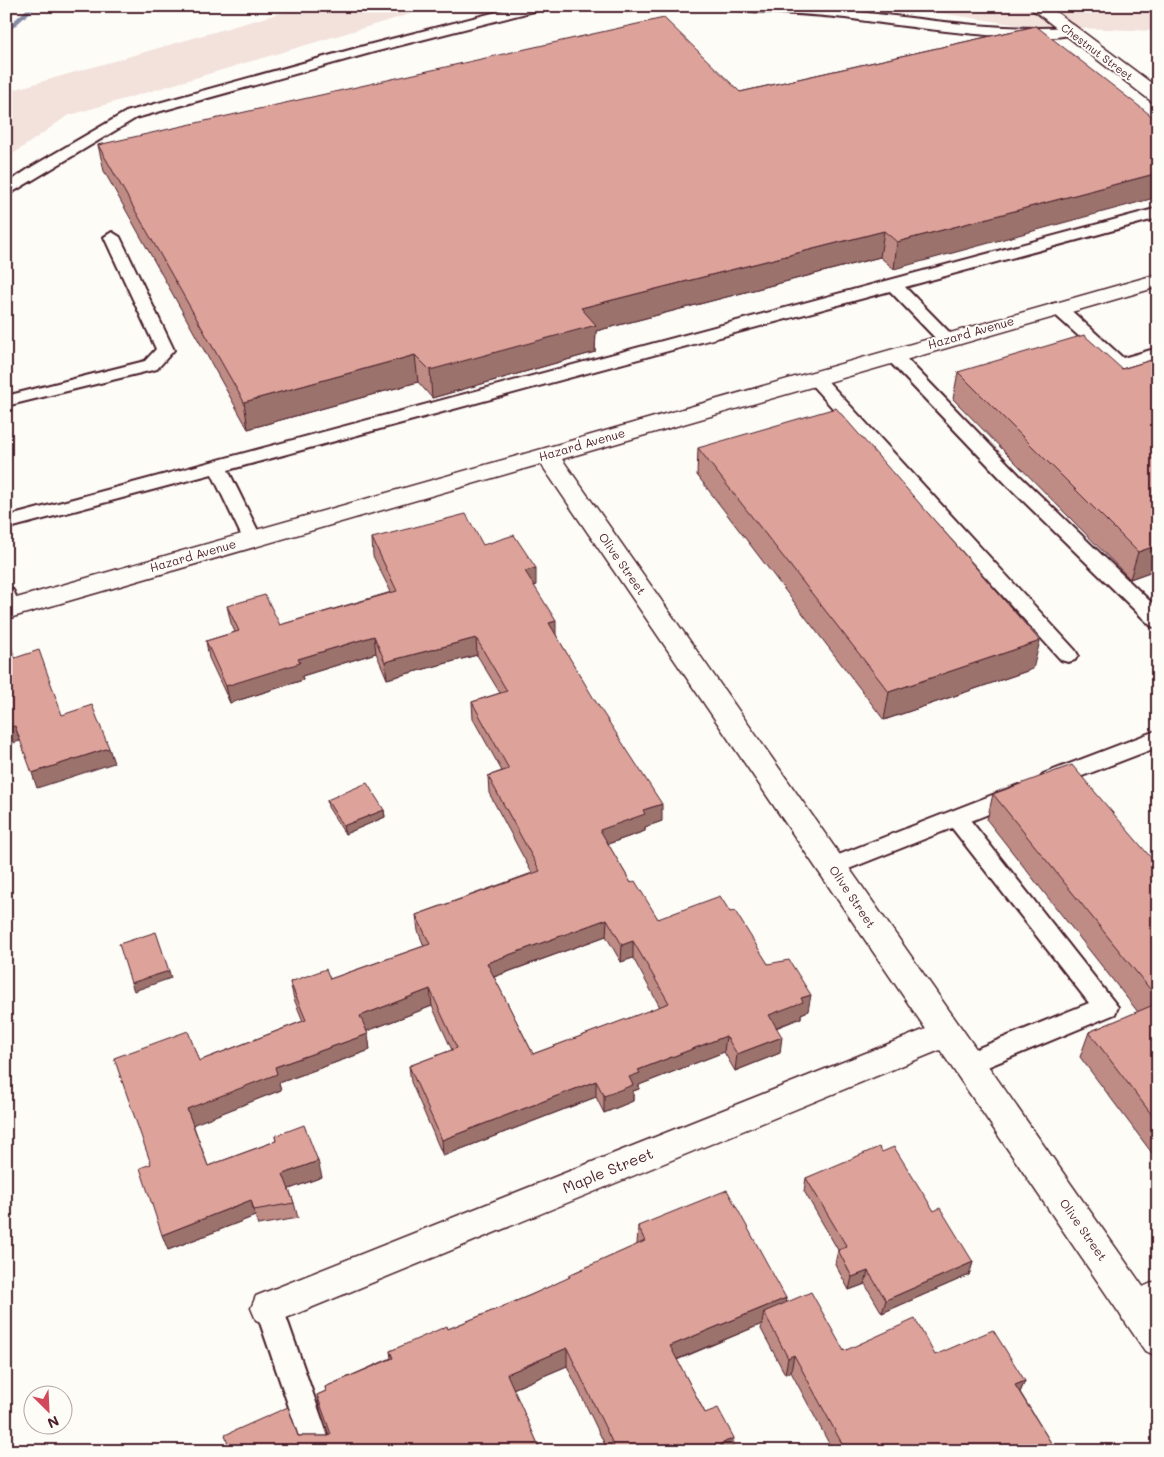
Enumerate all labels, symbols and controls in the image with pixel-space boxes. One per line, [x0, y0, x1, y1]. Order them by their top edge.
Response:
street label: Chestnut Street [1058, 20, 1136, 84]
street label: Hazard Avenue [926, 312, 1016, 352]
street label: Hazard Avenue [537, 424, 627, 464]
street label: Olive Street [596, 529, 650, 598]
street label: Hazard Avenue [148, 535, 238, 575]
street label: Olive Street [826, 862, 880, 931]
street label: Maple Street [559, 1143, 656, 1197]
street label: Olive Street [1057, 1195, 1111, 1264]
north arrow [22, 1384, 72, 1434]
text: N [45, 1411, 62, 1433]

